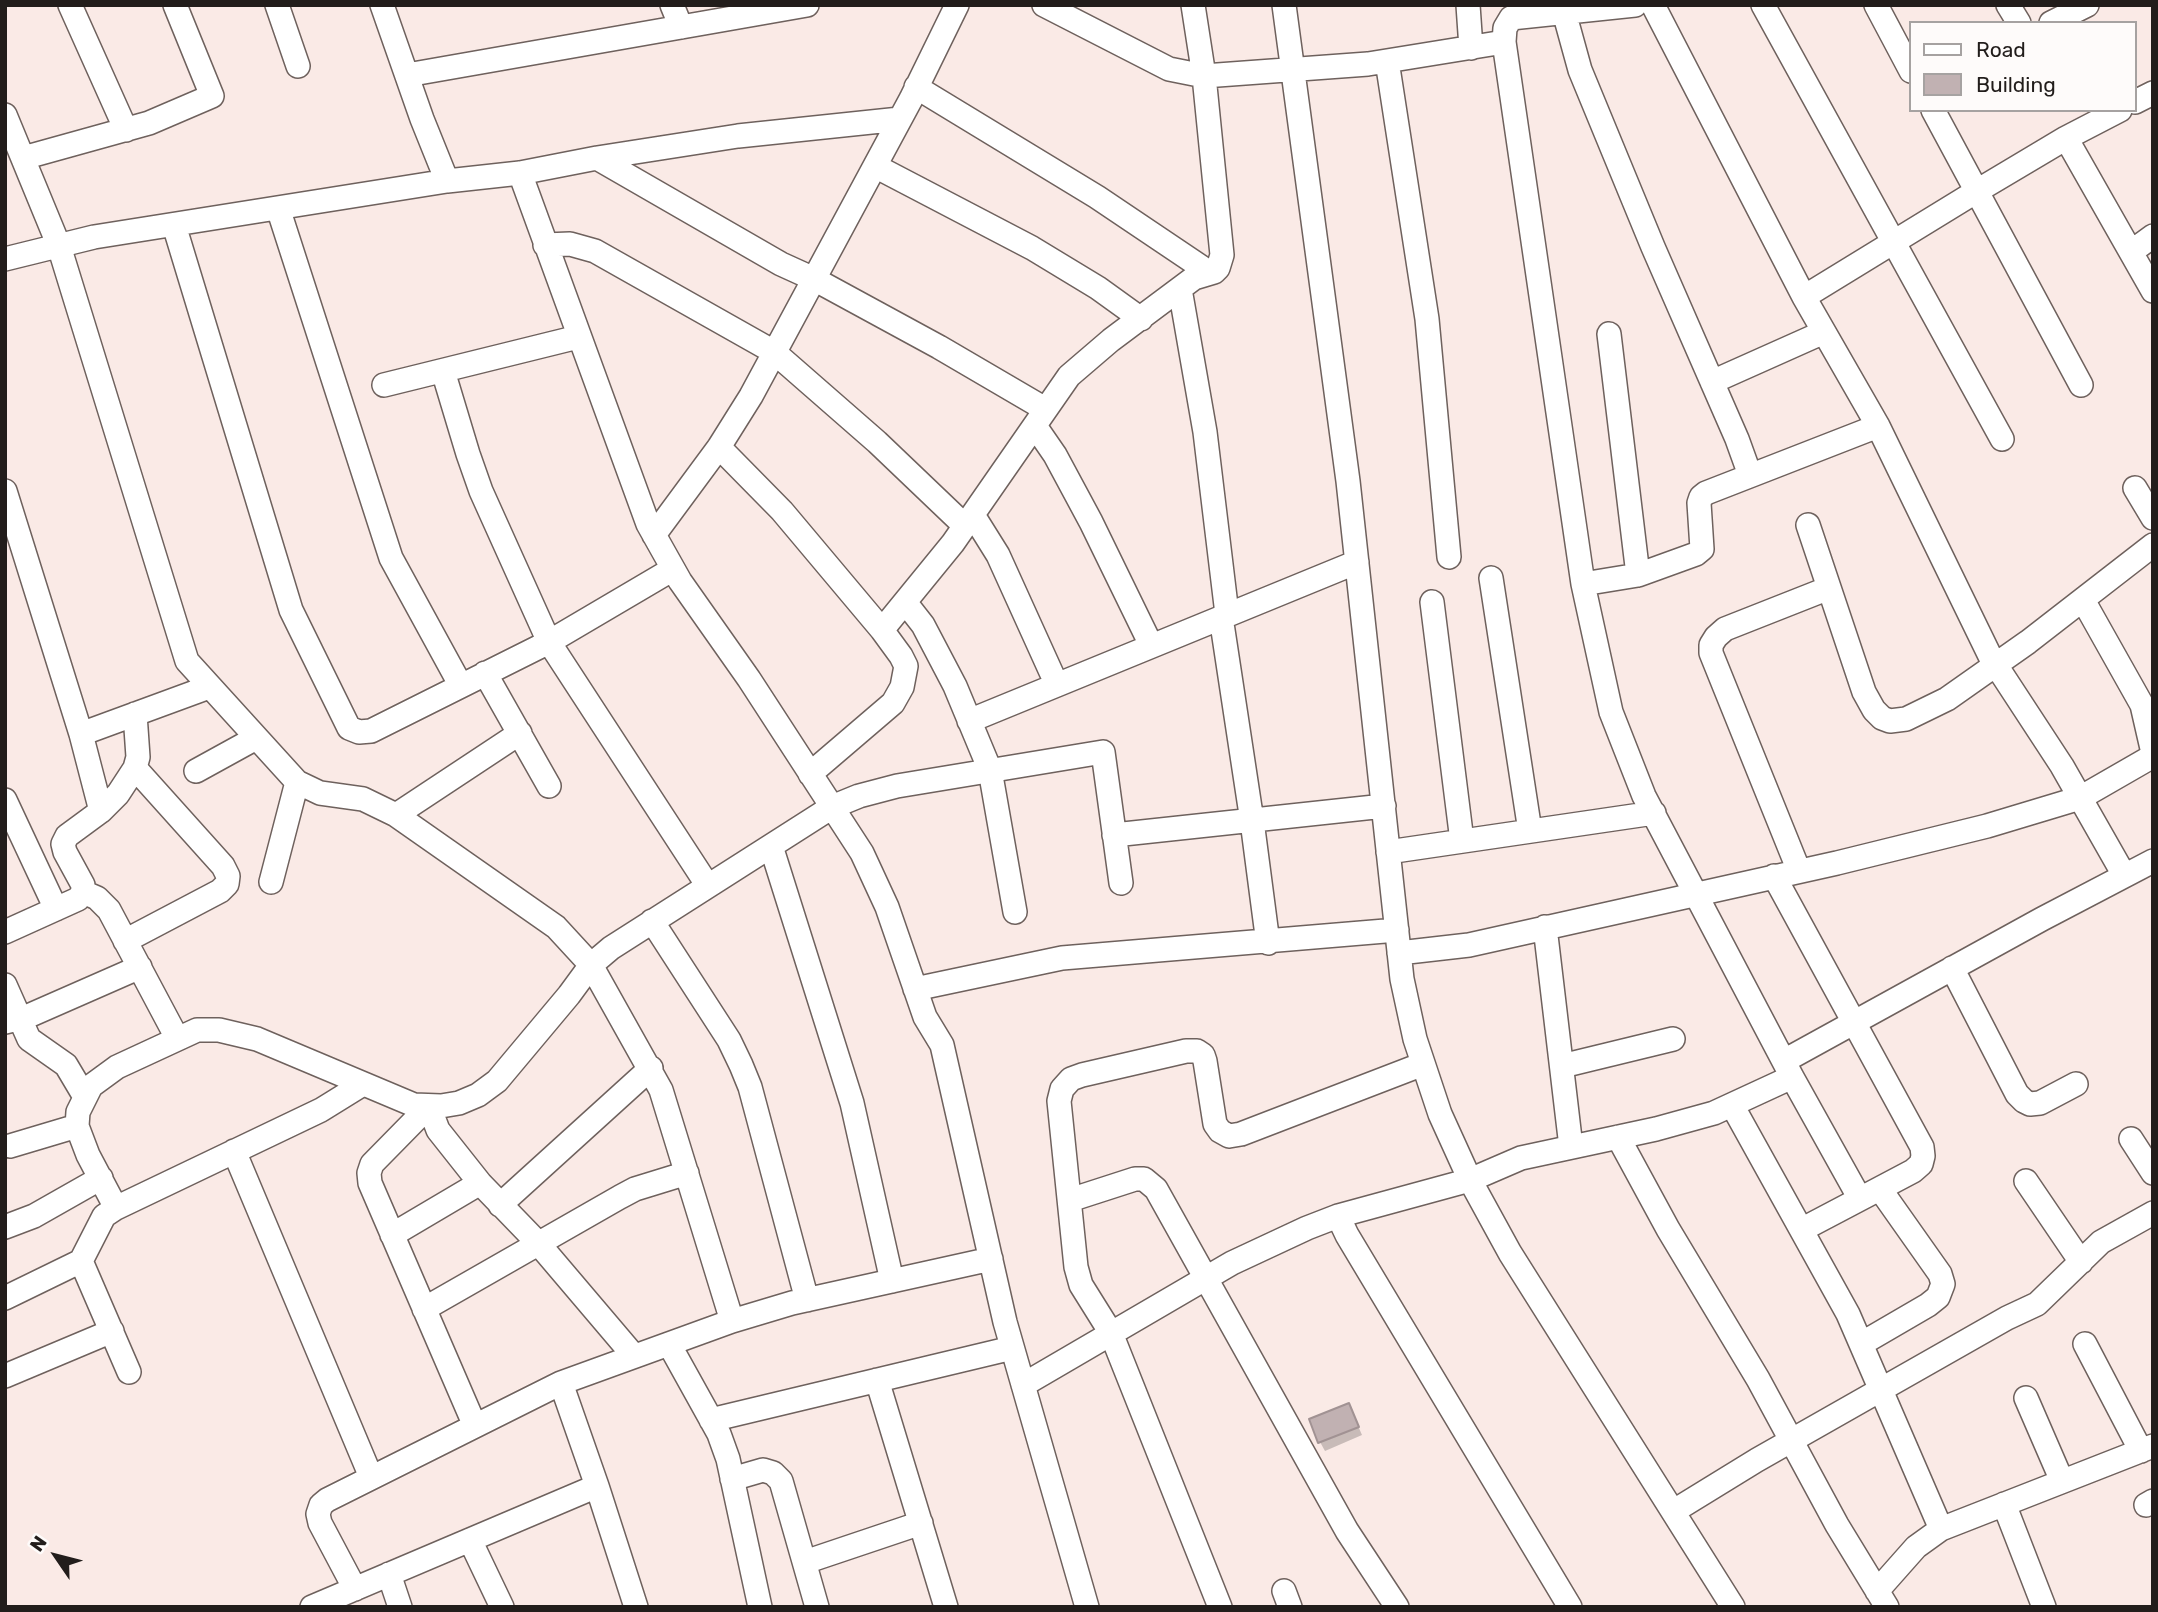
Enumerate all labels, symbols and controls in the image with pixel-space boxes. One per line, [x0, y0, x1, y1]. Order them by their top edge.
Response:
legend [1910, 21, 2137, 112]
text: Road [1976, 37, 2026, 62]
text: Building [1976, 72, 2056, 97]
north arrow [21, 1521, 91, 1591]
text: N [25, 1531, 52, 1556]

